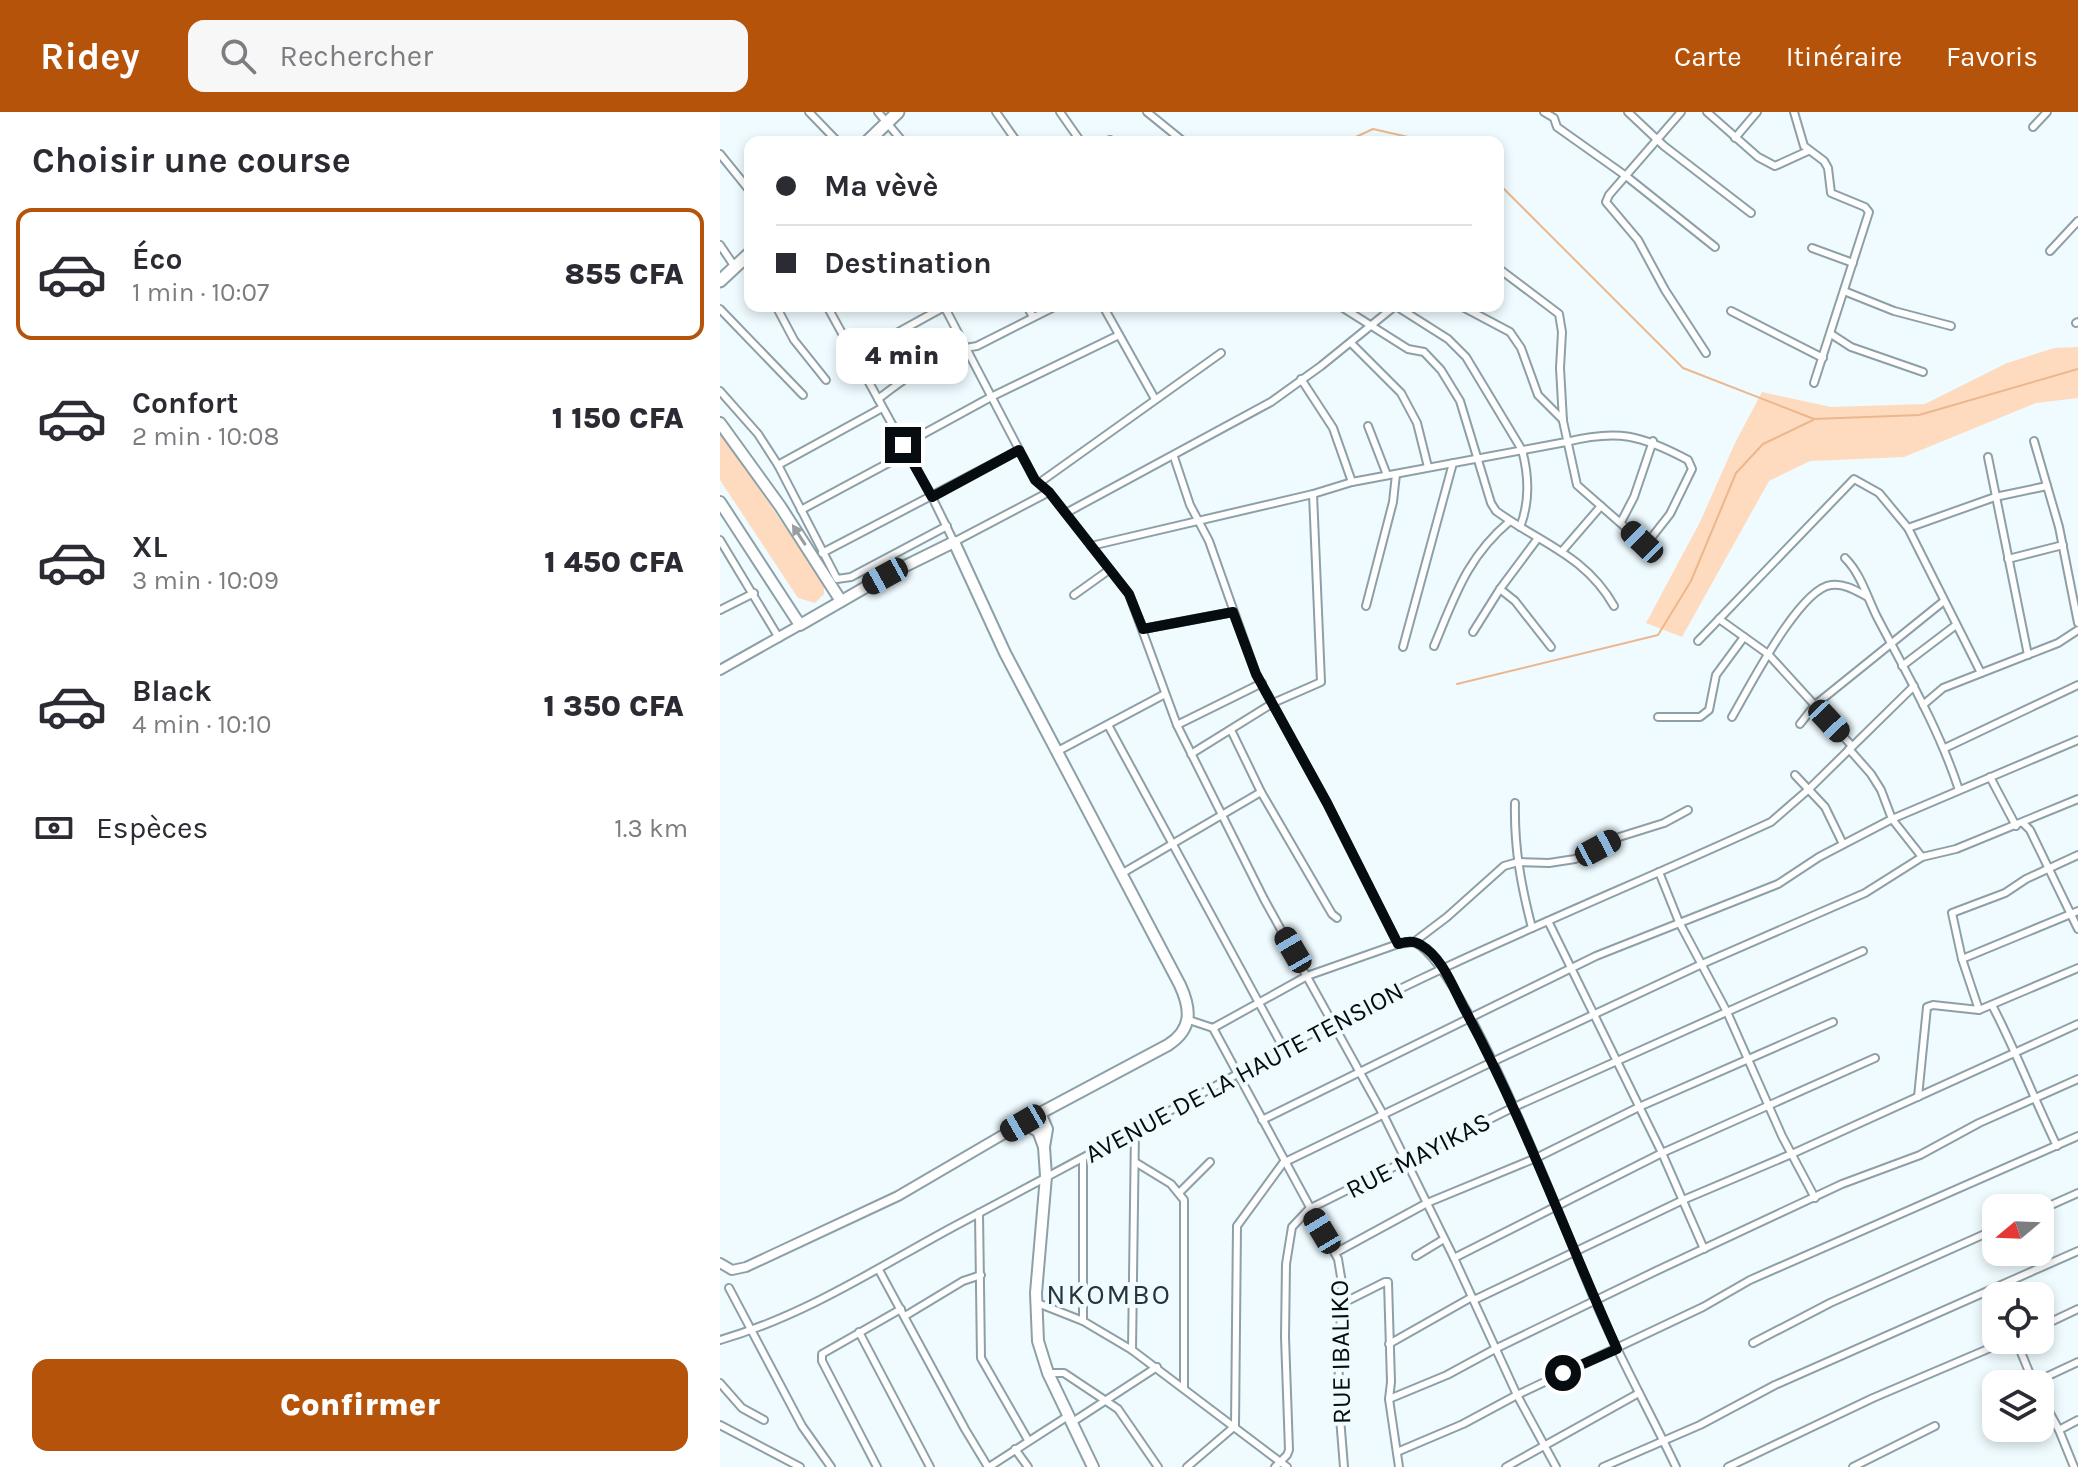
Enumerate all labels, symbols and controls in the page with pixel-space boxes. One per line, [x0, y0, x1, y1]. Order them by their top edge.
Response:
search box [188, 20, 748, 92]
text: Ridey [40, 34, 140, 79]
icon: search [216, 34, 260, 78]
text: Rechercher [280, 38, 433, 74]
text: Carte [1674, 40, 1742, 73]
text: Itinéraire [1786, 40, 1902, 73]
text: Favoris [1946, 40, 2038, 73]
text: Choisir une course [32, 139, 351, 181]
text: Ma vèvè [824, 168, 938, 204]
icon: car [36, 238, 108, 310]
text: Éco [132, 241, 182, 277]
text: Destination [824, 245, 992, 281]
text: 855 CFA [565, 256, 684, 292]
text: 1 min · 10:07 [132, 277, 269, 308]
callout: 4 min [837, 329, 969, 385]
text: 4 min [865, 340, 939, 371]
icon: car [36, 382, 108, 454]
text: Confort [132, 385, 238, 421]
text: 1 150 CFA [552, 400, 684, 436]
text: 2 min · 10:08 [132, 421, 279, 452]
route end [885, 427, 921, 463]
car [1616, 517, 1668, 567]
one-way arrow [792, 525, 807, 546]
icon: car [36, 526, 108, 598]
text: XL [132, 529, 167, 565]
text: 1 450 CFA [544, 544, 684, 580]
car [858, 554, 912, 598]
text: 3 min · 10:09 [132, 565, 279, 596]
icon: car [36, 670, 108, 742]
text: Black [132, 673, 212, 709]
text: 1 350 CFA [544, 688, 684, 724]
car [1804, 695, 1854, 747]
text: 4 min · 10:10 [132, 709, 272, 740]
icon: cash [32, 806, 76, 850]
text: Espèces [96, 810, 208, 846]
text: 1.3 km [614, 813, 688, 844]
car [1571, 826, 1625, 870]
car [1271, 923, 1315, 977]
street label: AVENUE DE LA HAUTE TENSION [1080, 975, 1409, 1170]
car [996, 1101, 1050, 1145]
street label: RUE MAYIKAS [1341, 1106, 1496, 1205]
north arrow [1982, 1194, 2054, 1266]
map controls [1982, 1194, 2054, 1442]
car [1299, 1204, 1345, 1258]
district label: NKOMBO [1046, 1278, 1172, 1311]
street label: RUE IBALIKO [1324, 1280, 1357, 1424]
button: locate [1982, 1282, 2054, 1354]
route start [1545, 1355, 1581, 1391]
button: Confirmer [32, 1359, 688, 1451]
button: layers [1982, 1370, 2054, 1442]

